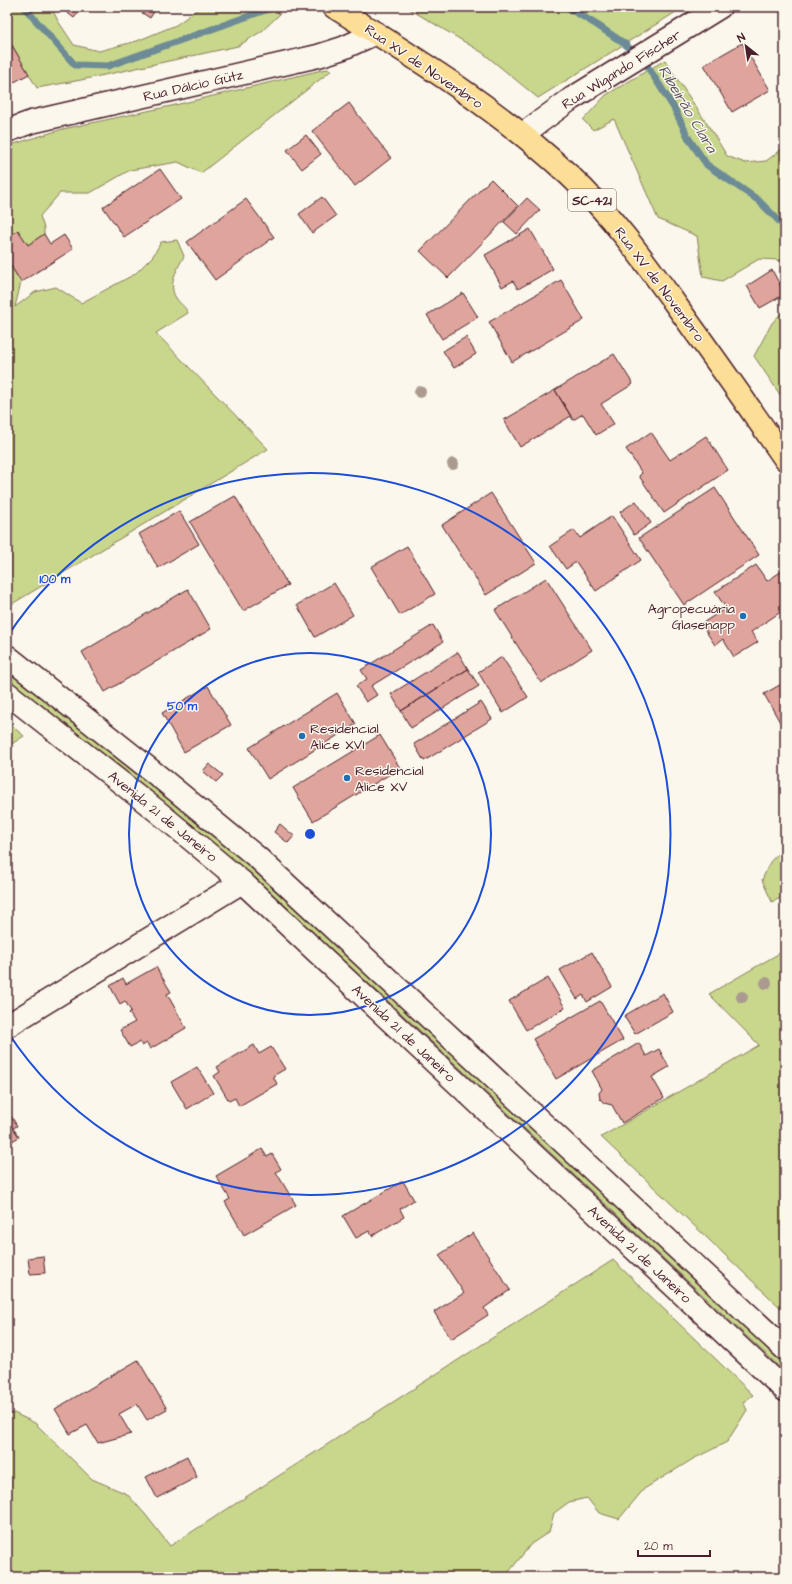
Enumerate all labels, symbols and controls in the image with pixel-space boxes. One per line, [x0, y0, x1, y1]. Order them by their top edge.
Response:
street label: Rua XV de Novembro [360, 20, 487, 114]
street label: Rua Wigando Fischer [558, 25, 685, 115]
north arrow [726, 26, 766, 66]
text: N [735, 30, 748, 46]
water label: Ribeirão Clara [653, 62, 723, 158]
street label: Rua Dálcio Gütz [141, 65, 245, 107]
road number: SC-421 [568, 189, 616, 211]
street label: Rua XV de Novembro [609, 223, 709, 346]
text: 100 m [40, 571, 71, 588]
place label: Agropecuária Glasenapp [648, 599, 735, 635]
marker: Agropecuária Glasenapp [738, 611, 748, 621]
text: 50 m [167, 698, 198, 715]
place label: Residencial Alice XVI [310, 719, 379, 755]
marker: Residencial Alice XVI [297, 731, 307, 741]
place label: Residencial Alice XV [355, 761, 424, 797]
street label: Avenida 21 de Janeiro [103, 766, 221, 867]
marker: Residencial Alice XV [342, 773, 352, 783]
centre of rings [303, 827, 317, 841]
street label: Avenida 21 de Janeiro [347, 980, 460, 1087]
street label: Avenida 21 de Janeiro [583, 1201, 696, 1308]
scale bar [638, 1532, 710, 1558]
text: 20 m [644, 1538, 673, 1555]

